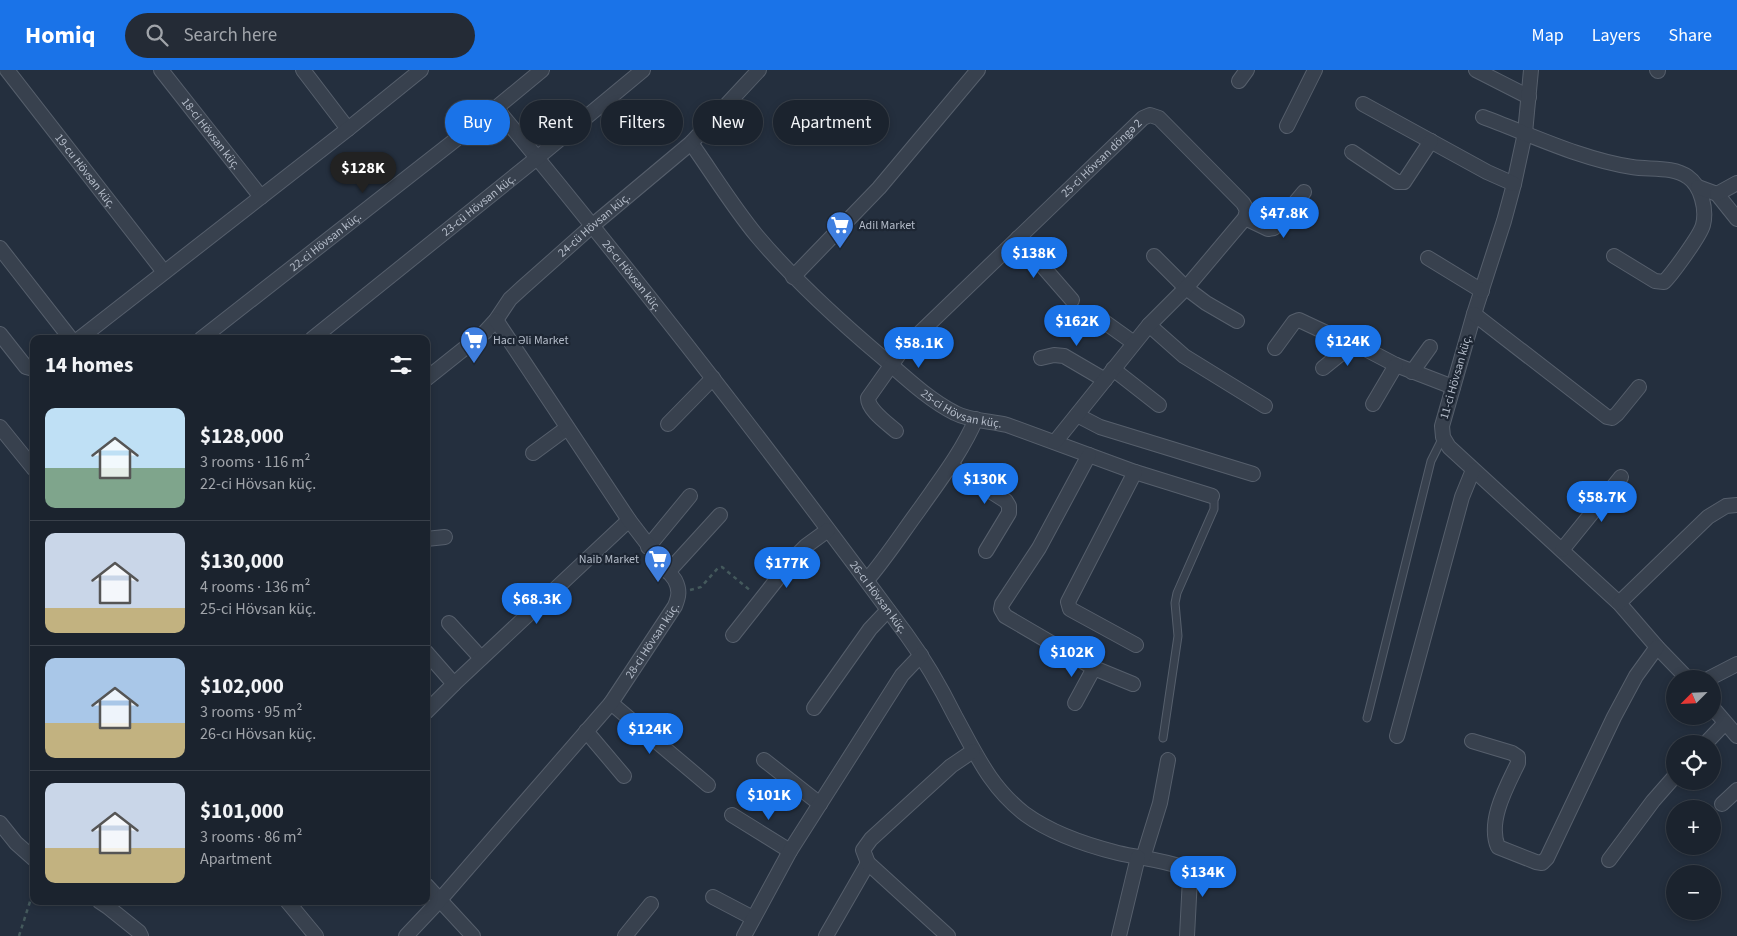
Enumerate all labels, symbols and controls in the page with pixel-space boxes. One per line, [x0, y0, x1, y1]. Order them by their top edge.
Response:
search box [125, 13, 475, 58]
text: Homiq [25, 18, 95, 53]
icon: search [143, 21, 171, 49]
text: Search here [183, 22, 277, 49]
text: Map [1532, 23, 1564, 48]
text: Layers [1592, 23, 1641, 48]
text: Share [1669, 23, 1712, 48]
street label: 18-ci Hövsan küç. [177, 94, 245, 173]
chip: Buy [445, 100, 510, 145]
chip: Rent [520, 100, 591, 145]
chip: Filters [601, 100, 683, 145]
chip: New [693, 100, 763, 145]
chip: Apartment [773, 100, 889, 145]
street label: 25-ci Hövsan döngə 2 [1057, 115, 1146, 201]
street label: 19-cu Hövsan küç. [51, 130, 120, 212]
pin: $128K [328, 152, 398, 194]
text: $128K [341, 157, 385, 179]
street label: 23-cü Hövsan küç. [438, 170, 519, 240]
street label: 24-cü Hövsan küç. [554, 189, 634, 261]
pin: $47.8K [1243, 196, 1325, 239]
text: $47.8K [1260, 202, 1308, 224]
street label: 22-ci Hövsan küç. [286, 208, 365, 275]
supermarket icon: Adil Market [825, 210, 855, 249]
place label: Adil Market [859, 217, 915, 234]
street label: 26-cı Hövsan küç. [598, 236, 666, 315]
pin: $138K [999, 236, 1069, 279]
text: $138K [1012, 242, 1056, 264]
pin: $162K [1042, 304, 1112, 347]
text: $162K [1055, 310, 1099, 332]
pin: $124K [1313, 324, 1383, 367]
supermarket icon: Hacı Əli Market [459, 325, 489, 364]
pin: $58.1K [878, 326, 960, 369]
text: $124K [1326, 330, 1370, 352]
place label: Hacı Əli Market [493, 332, 568, 349]
text: $58.1K [895, 332, 943, 354]
street label: 11-ci Hövsan küç. [1436, 333, 1476, 421]
text: 14 homes [45, 350, 133, 380]
icon: filters [387, 351, 415, 379]
street label: 25-ci Hövsan küç. [917, 385, 1003, 432]
text: $128,000 [200, 421, 284, 451]
icon: home [85, 428, 145, 488]
text: 3 rooms · 116 m² [200, 451, 310, 473]
pin: $130K [950, 462, 1020, 505]
text: $130K [963, 468, 1007, 490]
text: 22-ci Hövsan küç. [200, 473, 316, 495]
pin: $58.7K [1561, 480, 1643, 523]
text: $58.7K [1578, 486, 1626, 508]
supermarket icon: Naib Market [643, 544, 673, 583]
text: $130,000 [200, 546, 284, 576]
pin: $177K [752, 546, 822, 589]
place label: Naib Market [579, 551, 639, 568]
text: $177K [765, 552, 809, 574]
icon: home [85, 553, 145, 613]
street label: 26-cı Hövsan küç. [846, 557, 911, 637]
text: 4 rooms · 136 m² [200, 576, 310, 598]
pin: $68.3K [496, 582, 578, 625]
text: $68.3K [513, 588, 561, 610]
text: 25-ci Hövsan küç. [200, 598, 316, 620]
street label: 28-ci Hövsan küç. [621, 601, 684, 682]
pin: $102K [1037, 636, 1107, 678]
text: $102K [1050, 641, 1094, 663]
north arrow [1666, 670, 1721, 725]
map controls [1666, 670, 1721, 920]
text: $102,000 [200, 671, 284, 701]
icon: home [85, 678, 145, 738]
text: 3 rooms · 95 m² [200, 701, 302, 723]
pin: $124K [615, 712, 685, 755]
text: $124K [628, 718, 672, 740]
text: 26-cı Hövsan küç. [200, 723, 316, 745]
button: locate [1666, 735, 1721, 790]
pin: $101K [734, 778, 804, 821]
text: $101K [747, 784, 791, 806]
text: $101,000 [200, 796, 284, 826]
button: + [1666, 800, 1721, 855]
icon: home [85, 803, 145, 863]
text: 3 rooms · 86 m² [200, 826, 302, 848]
text: Apartment [200, 848, 272, 870]
pin: $134K [1168, 856, 1238, 898]
text: $134K [1181, 861, 1225, 883]
button: − [1666, 865, 1721, 920]

